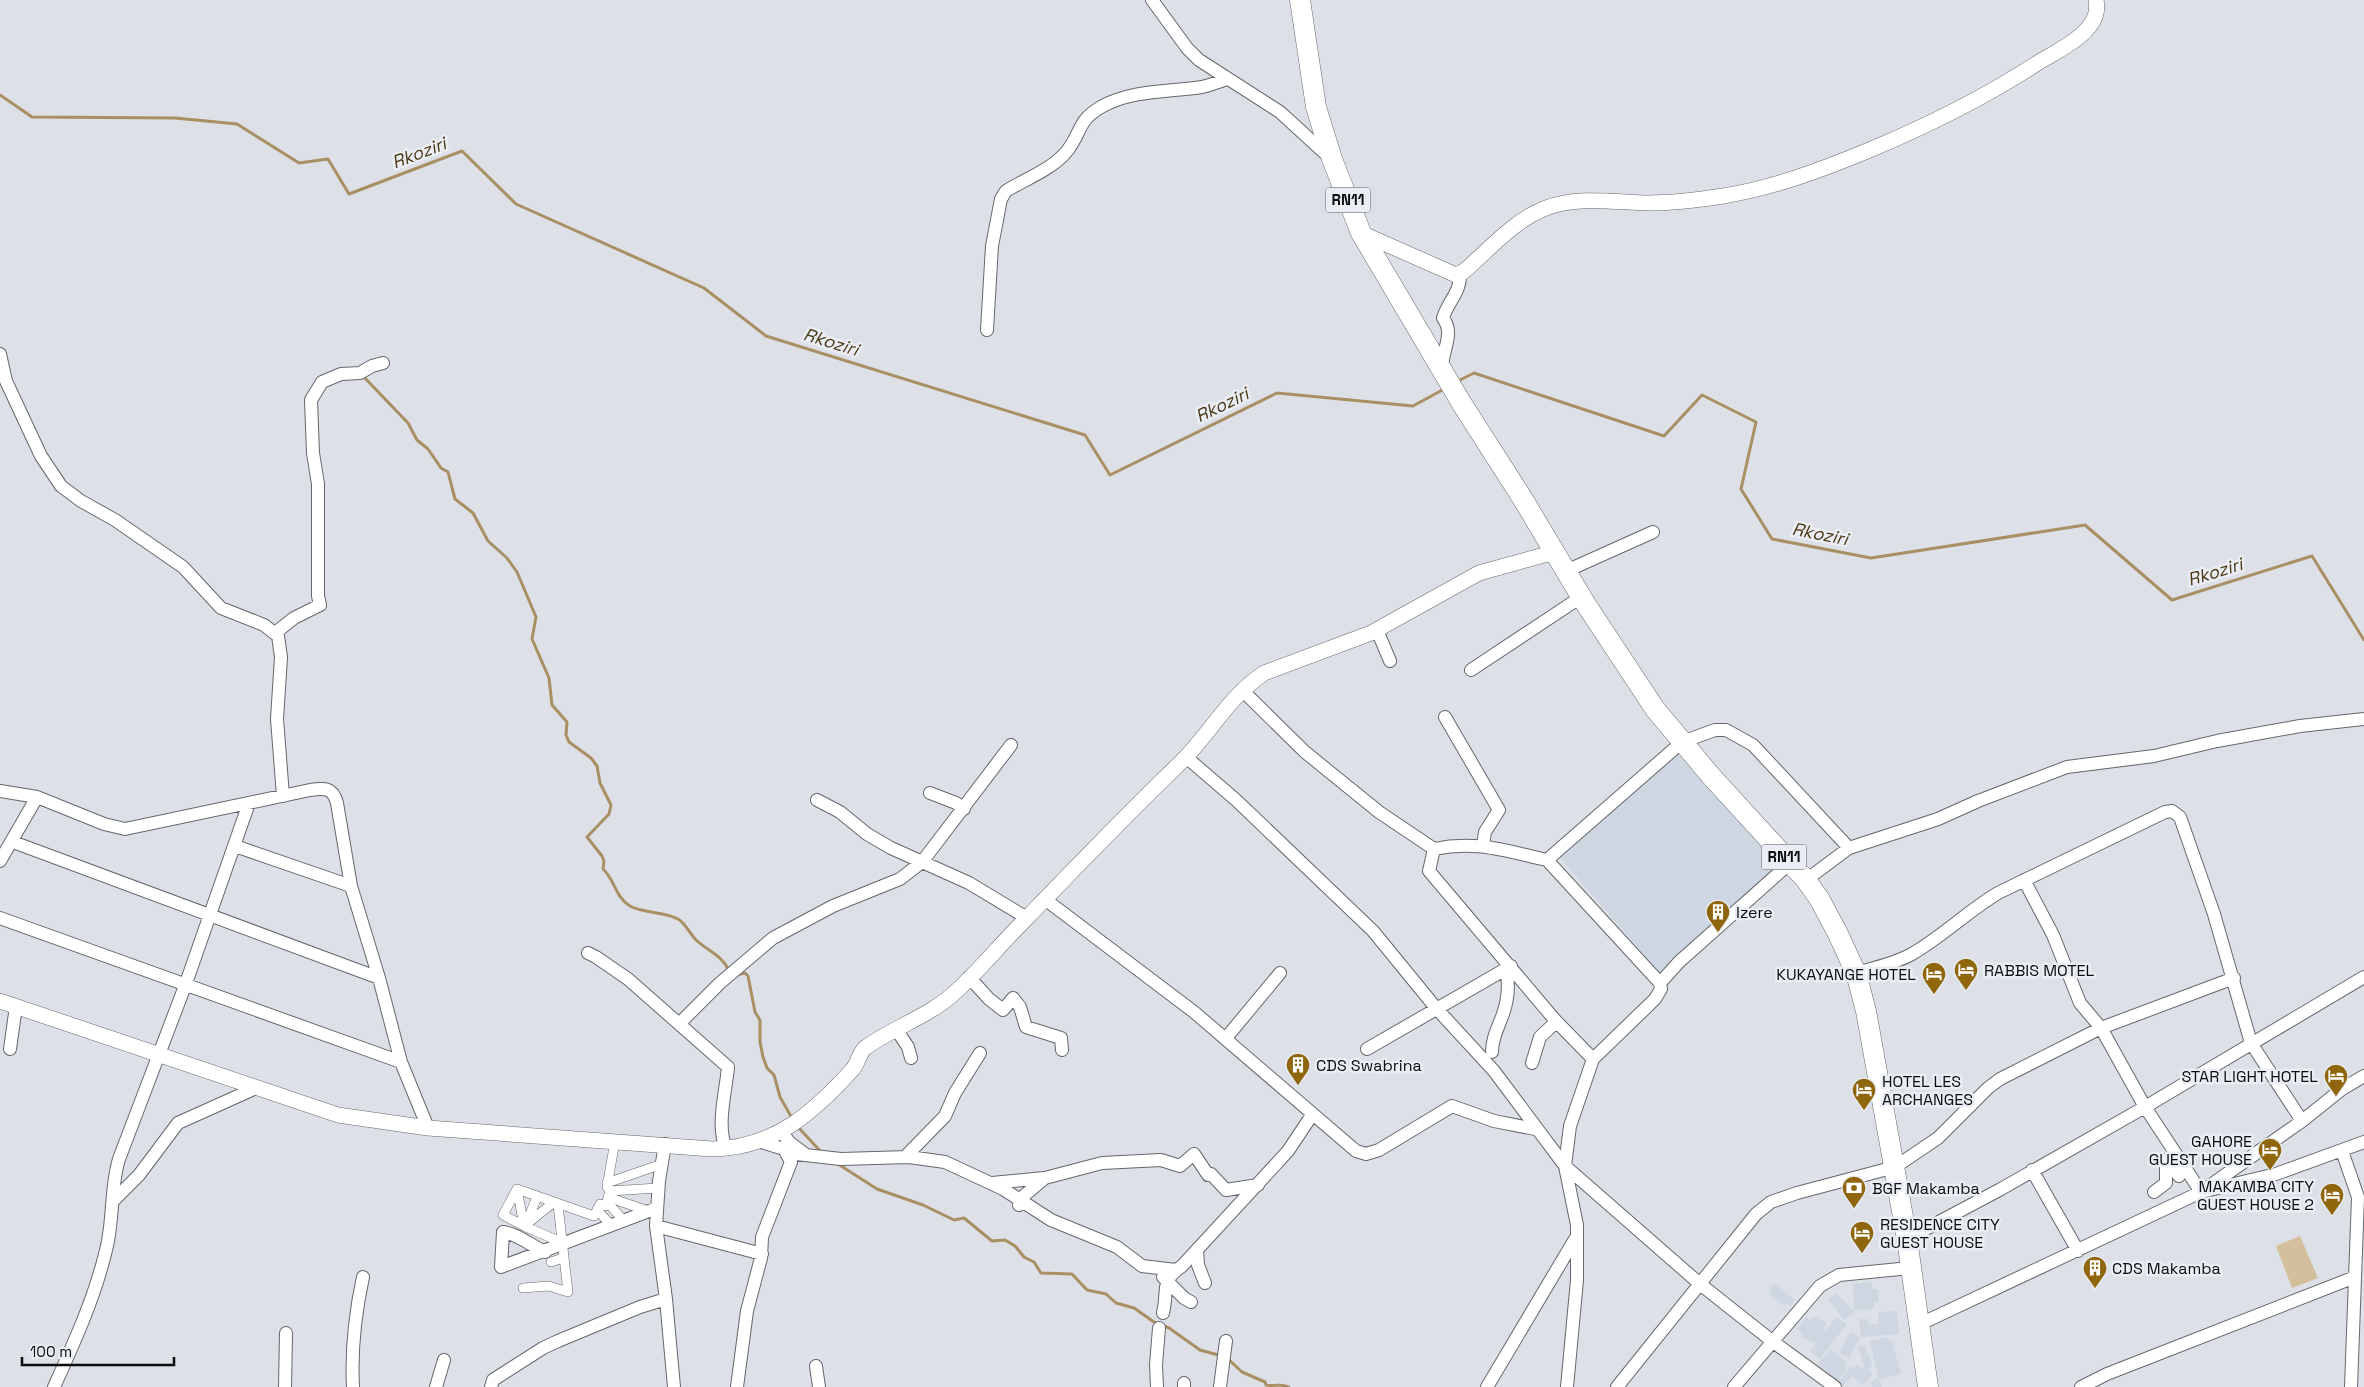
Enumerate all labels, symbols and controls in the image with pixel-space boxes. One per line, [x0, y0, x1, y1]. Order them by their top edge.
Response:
water label: Rkoziri [388, 131, 452, 173]
road number: RN11 [1326, 188, 1370, 212]
water label: Rkoziri [801, 322, 864, 362]
water label: Rkoziri [1191, 381, 1254, 427]
water label: Rkoziri [1790, 517, 1852, 551]
water label: Rkoziri [2185, 552, 2248, 591]
road number: RN11 [1762, 844, 1806, 870]
building icon: Izere [1705, 899, 1731, 933]
place label: Izere [1736, 902, 1773, 923]
hotel icon: RABBIS MOTEL [1953, 957, 1979, 991]
place label: RABBIS MOTEL [1984, 960, 2095, 981]
hotel icon: KUKAYANGE HOTEL [1921, 961, 1947, 995]
place label: KUKAYANGE HOTEL [1776, 964, 1916, 985]
building icon: CDS Swabrina [1285, 1052, 1311, 1086]
place label: CDS Swabrina [1316, 1055, 1422, 1076]
hotel icon: STAR LIGHT HOTEL [2323, 1063, 2349, 1097]
place label: STAR LIGHT HOTEL [2182, 1066, 2318, 1087]
place label: HOTEL LES ARCHANGES [1882, 1071, 1973, 1110]
hotel icon: HOTEL LES ARCHANGES [1851, 1077, 1877, 1111]
place label: GAHORE GUEST HOUSE [2149, 1131, 2252, 1170]
hotel icon: GAHORE GUEST HOUSE [2257, 1137, 2283, 1171]
bank icon: BGF Makamba [1841, 1175, 1867, 1209]
place label: MAKAMBA CITY GUEST HOUSE 2 [2197, 1176, 2314, 1215]
place label: BGF Makamba [1872, 1178, 1980, 1199]
hotel icon: MAKAMBA CITY GUEST HOUSE 2 [2319, 1182, 2345, 1216]
place label: RESIDENCE CITY GUEST HOUSE [1880, 1214, 2000, 1253]
hotel icon: RESIDENCE CITY GUEST HOUSE [1849, 1220, 1875, 1254]
building icon: CDS Makamba [2082, 1255, 2108, 1289]
place label: CDS Makamba [2112, 1258, 2221, 1279]
scale bar [22, 1334, 175, 1366]
text: 100 m [30, 1342, 72, 1361]

